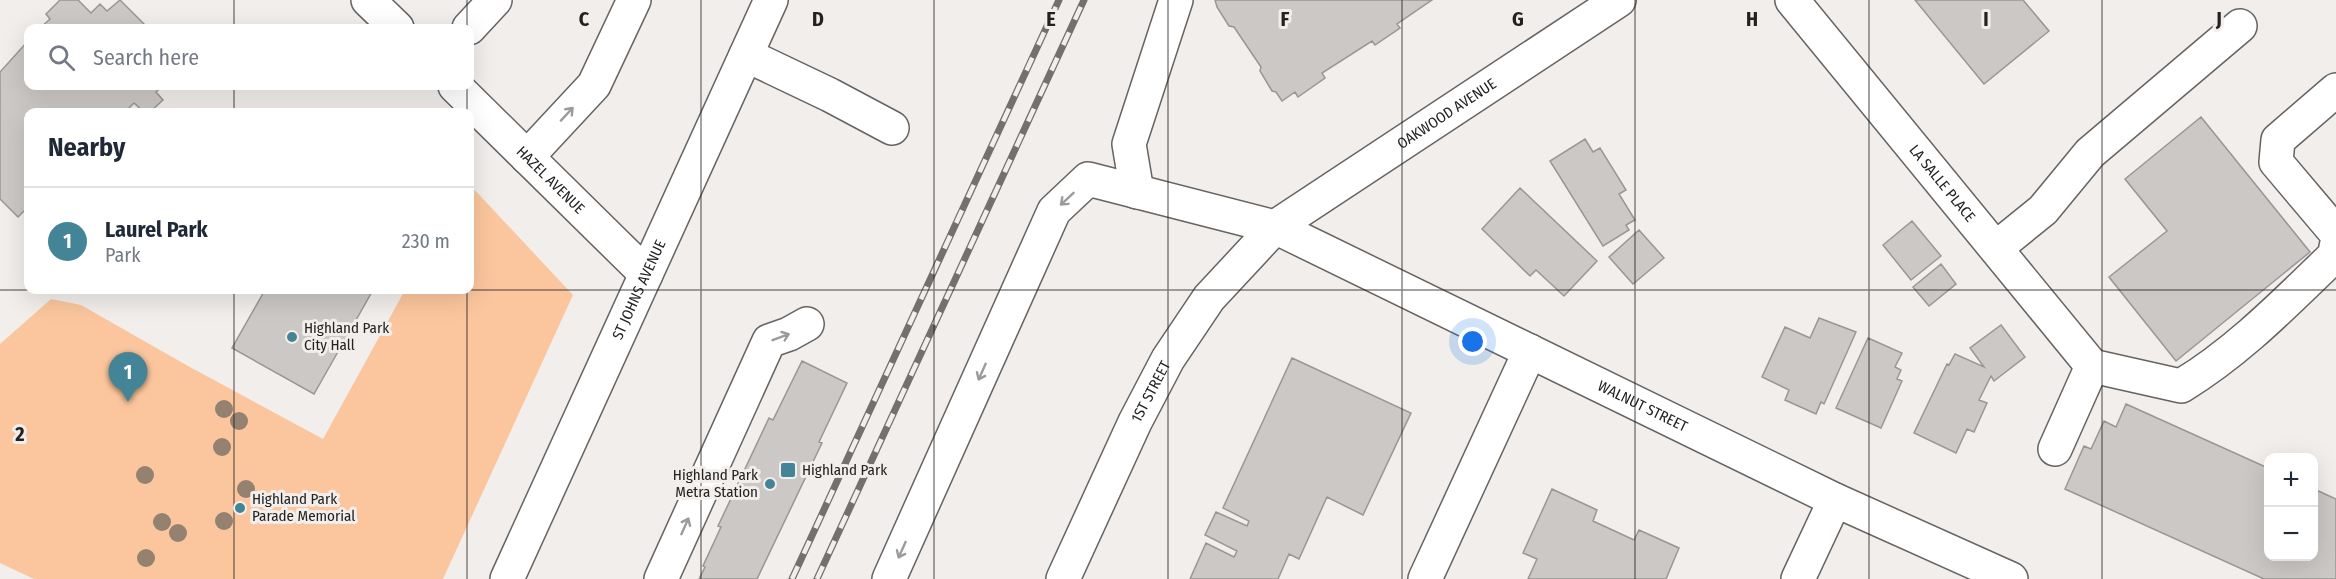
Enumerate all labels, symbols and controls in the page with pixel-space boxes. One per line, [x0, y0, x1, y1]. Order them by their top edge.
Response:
text: C [579, 7, 590, 31]
text: D [812, 7, 824, 31]
text: E [1046, 7, 1056, 31]
text: F [1281, 7, 1290, 31]
text: G [1512, 7, 1524, 31]
text: H [1746, 7, 1758, 31]
text: I [1983, 7, 1989, 31]
text: J [2215, 7, 2222, 31]
search box [24, 24, 474, 90]
icon: search [45, 41, 78, 74]
text: Search here [93, 44, 199, 71]
street label: OAKWOOD AVENUE [1394, 75, 1500, 153]
one-way arrow [560, 107, 574, 122]
text: Nearby [48, 132, 125, 163]
street label: LA SALLE PLACE [1905, 141, 1979, 225]
street label: HAZEL AVENUE [513, 142, 588, 218]
one-way arrow [1060, 191, 1075, 205]
text: Laurel Park [105, 216, 208, 243]
text: 1 [63, 229, 72, 253]
text: 230 m [402, 229, 450, 253]
street label: ST JOHNS AVENUE [608, 237, 669, 342]
text: Park [105, 243, 141, 267]
place label: Highland Park City Hall [304, 319, 389, 354]
your location [1458, 327, 1487, 356]
marker: Highland Park City Hall [285, 330, 299, 344]
one-way arrow [772, 330, 790, 341]
pin: 1 [108, 352, 148, 402]
street label: 1ST STREET [1127, 358, 1174, 425]
one-way arrow [975, 363, 987, 381]
street label: WALNUT STREET [1595, 377, 1690, 436]
text: 2 [14, 422, 25, 446]
map controls [2264, 453, 2318, 561]
button: + [2264, 453, 2318, 507]
marker: Highland Park [779, 461, 797, 479]
place label: Highland Park [802, 461, 887, 479]
place label: Highland Park Metra Station [673, 466, 758, 501]
marker: Highland Park Metra Station [763, 477, 777, 491]
place label: Highland Park Parade Memorial [252, 490, 355, 525]
marker: Highland Park Parade Memorial [233, 501, 247, 515]
button: − [2264, 507, 2318, 561]
one-way arrow [680, 517, 691, 535]
one-way arrow [895, 541, 907, 559]

